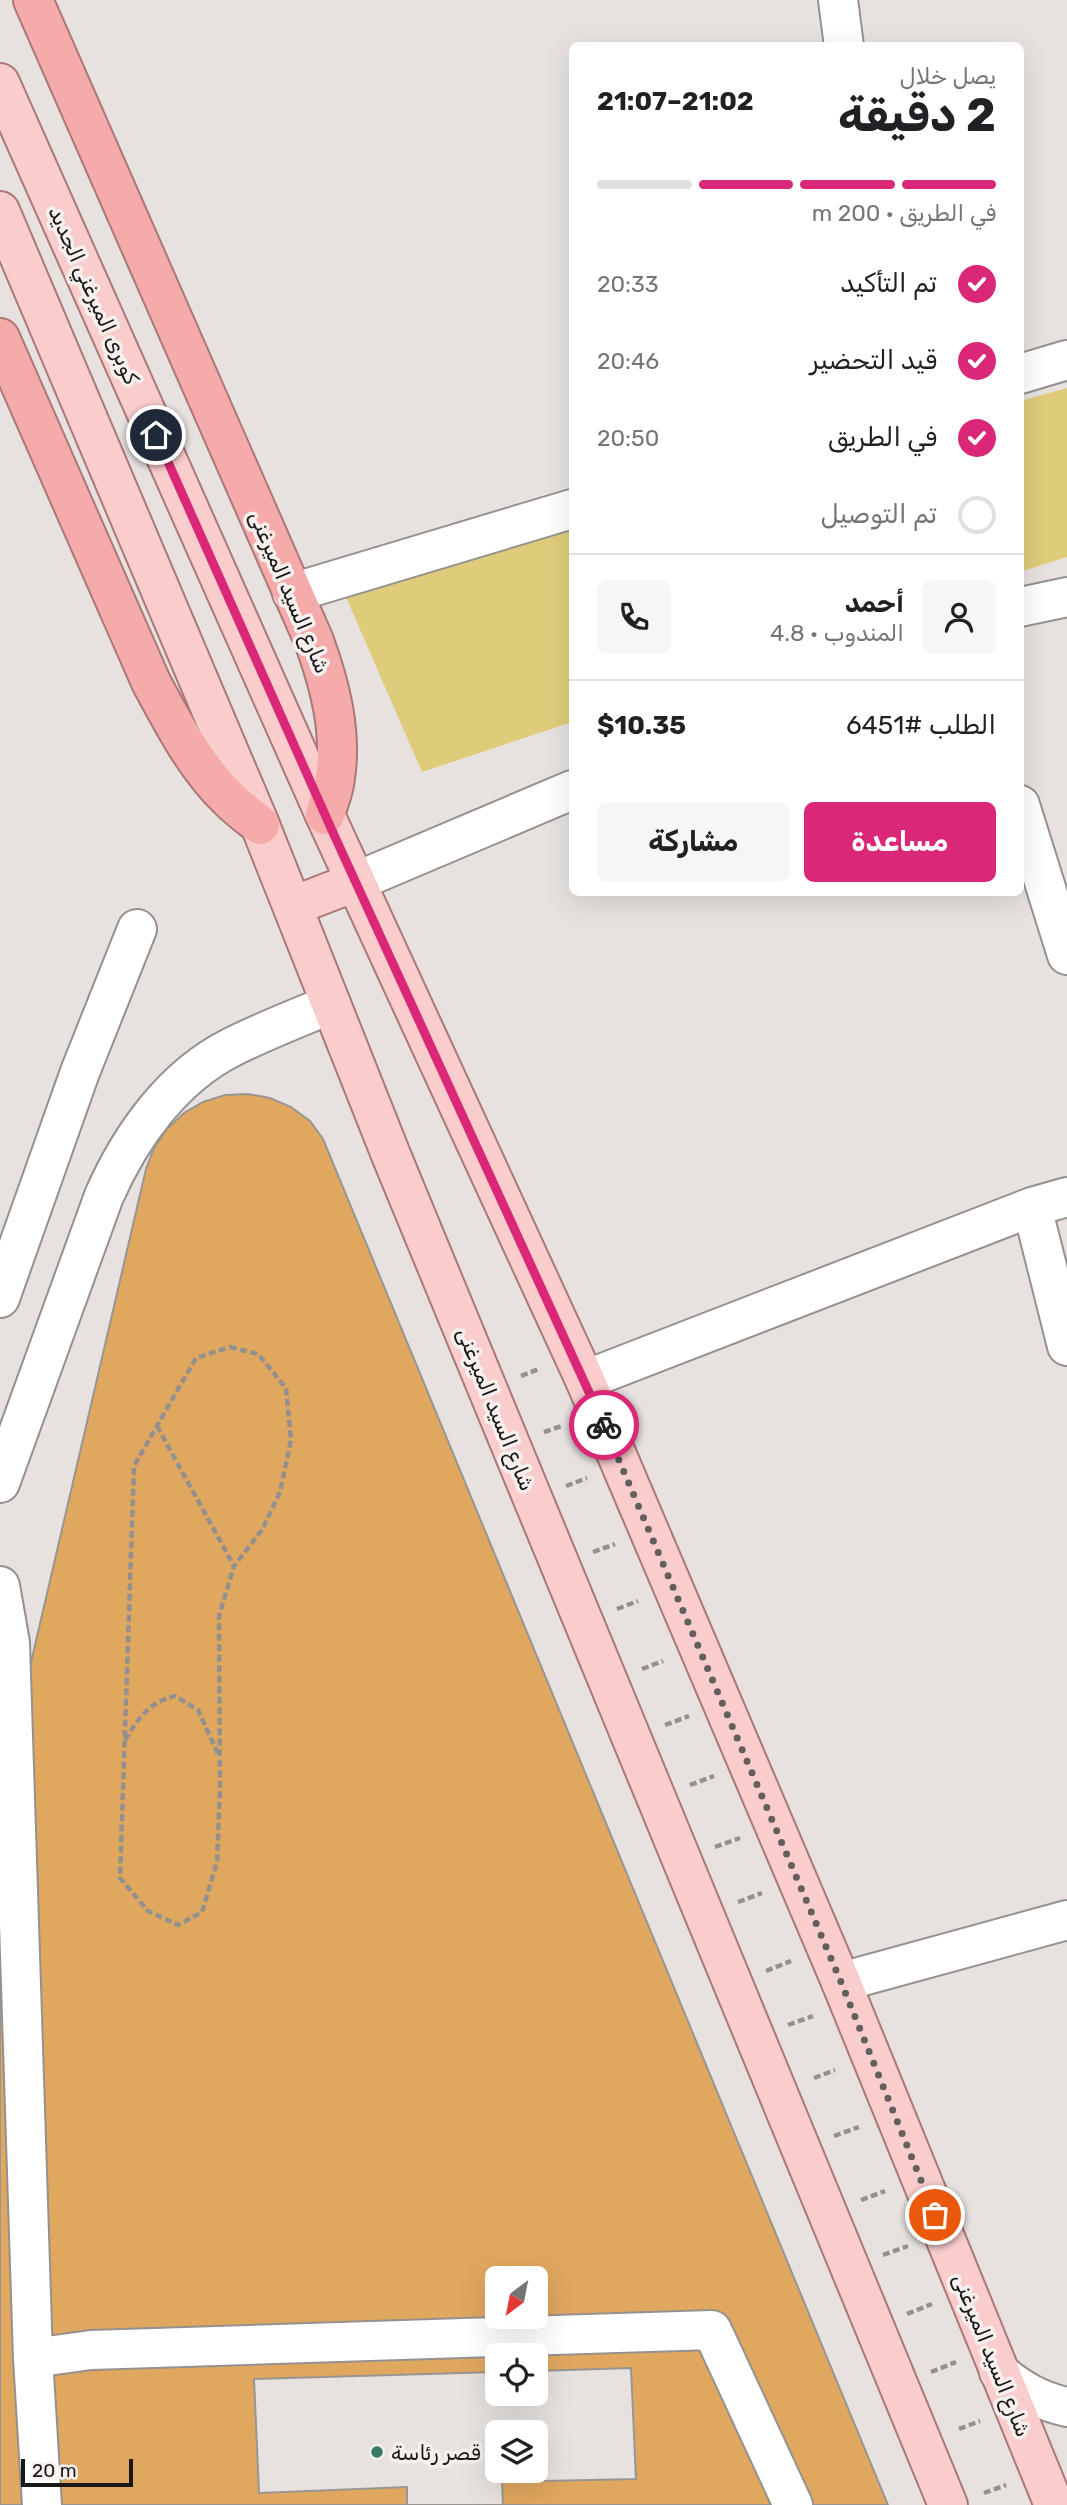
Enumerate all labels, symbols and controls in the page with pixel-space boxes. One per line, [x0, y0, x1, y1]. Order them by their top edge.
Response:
text: يصل خلال [900, 62, 996, 90]
text: 21:02–21:07 [597, 86, 754, 117]
text: 2 دقيقة [838, 88, 996, 143]
text: في الطريق · 200 m [812, 199, 996, 227]
street label: كوبرى الميرغني الجديد [40, 202, 145, 390]
icon: check [958, 265, 996, 303]
text: تم التأكيد [840, 268, 937, 299]
text: 20:33 [597, 270, 659, 298]
icon: check [958, 342, 996, 380]
text: قيد التحضير [810, 345, 937, 376]
text: 20:46 [597, 347, 659, 375]
pin [126, 405, 186, 465]
icon: home [137, 416, 175, 454]
icon: check [958, 419, 996, 457]
text: في الطريق [828, 422, 937, 453]
text: 20:50 [597, 424, 659, 452]
text: تم التوصيل [820, 499, 937, 530]
street label: شارع السيد الميرغنى [243, 507, 336, 678]
button: phone [597, 580, 671, 654]
button: person [922, 580, 996, 654]
text: أحمد [845, 588, 904, 619]
text: المندوب · 4.8 [770, 619, 904, 647]
text: $10.35 [597, 710, 686, 741]
text: الطلب #6451 [846, 710, 996, 741]
button: مشاركة [597, 802, 790, 882]
button: مساعدة [804, 802, 996, 882]
street label: شارع السيد الميرغنى [450, 1324, 540, 1495]
courier [569, 1390, 639, 1460]
icon: bike [585, 1406, 623, 1444]
pin [905, 2185, 965, 2245]
icon: bag [916, 2196, 954, 2234]
north arrow [485, 2266, 548, 2329]
map controls [485, 2266, 548, 2483]
street label: شارع السيد الميرغنى [946, 2270, 1036, 2441]
button: locate [485, 2343, 548, 2406]
button: layers [485, 2420, 548, 2483]
place label: قصر رئاسة [391, 2440, 481, 2465]
marker: قصر رئاسة [369, 2444, 385, 2460]
scale bar [21, 2456, 133, 2488]
text: 20 m [32, 2459, 77, 2482]

